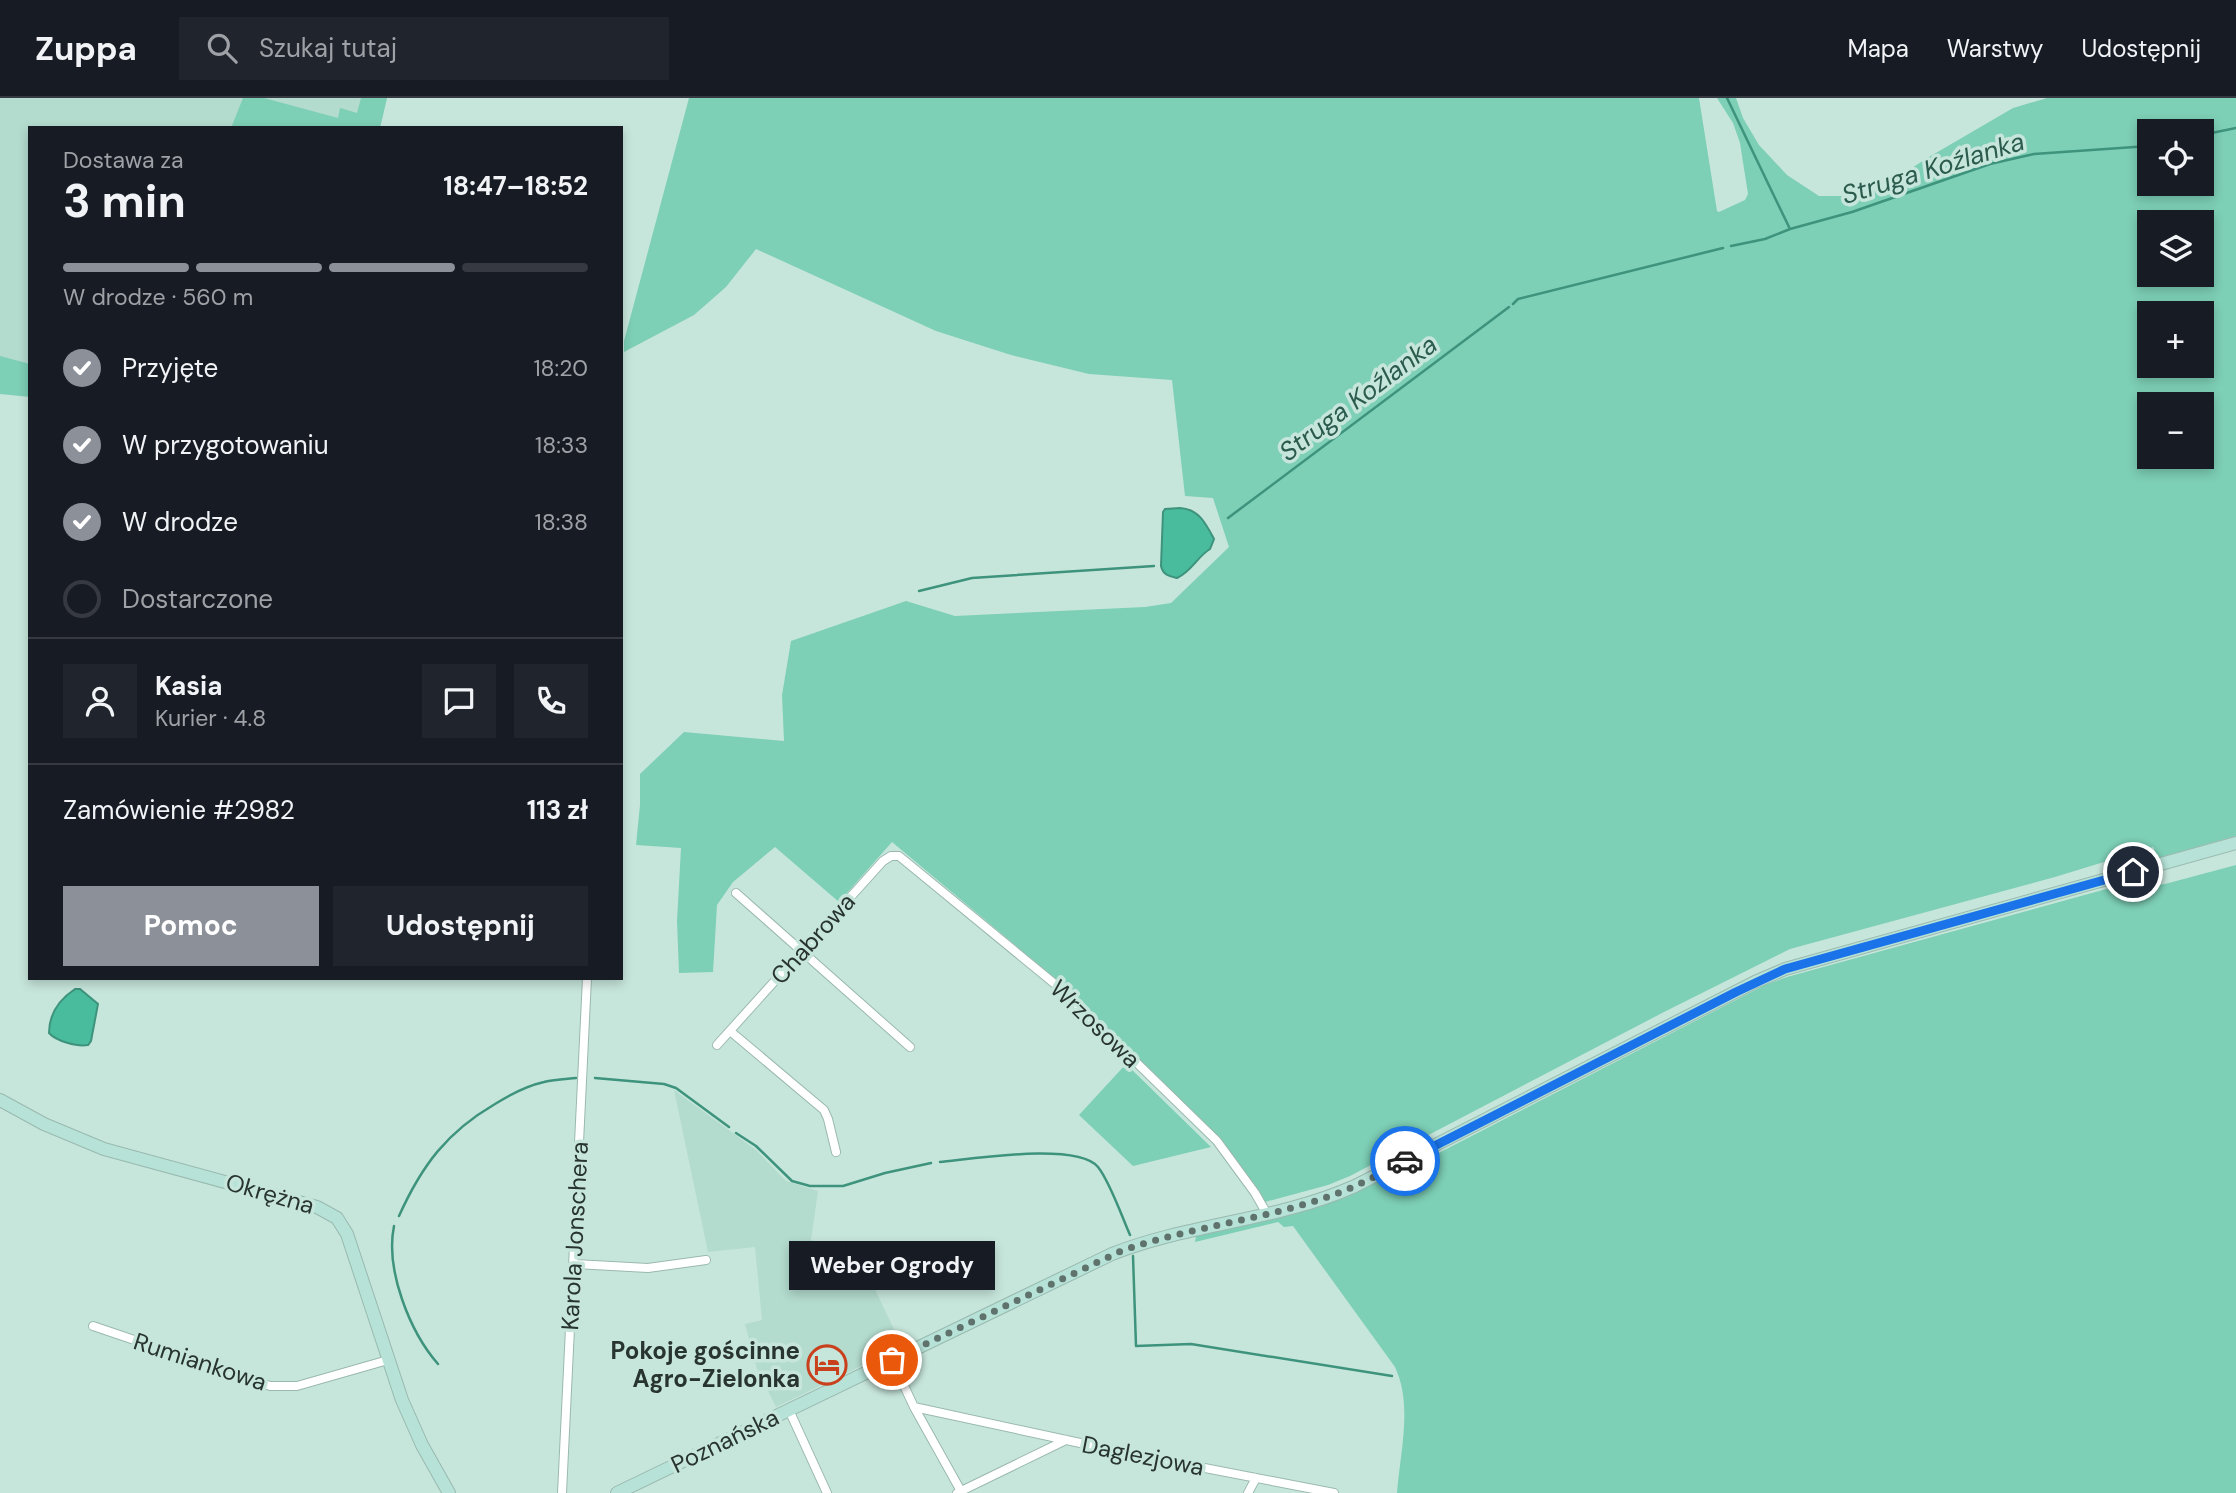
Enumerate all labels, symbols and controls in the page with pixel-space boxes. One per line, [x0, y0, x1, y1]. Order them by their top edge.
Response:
search box [179, 17, 669, 80]
text: Zuppa [35, 27, 137, 70]
icon: search [203, 29, 241, 67]
text: Szukaj tutaj [259, 31, 397, 65]
text: Mapa [1847, 33, 1909, 64]
text: Warstwy [1947, 33, 2043, 64]
text: Udostępnij [2081, 33, 2201, 64]
map controls [2137, 119, 2214, 469]
button: locate [2137, 119, 2214, 196]
water label: Struga Koźlanka [1837, 124, 2029, 212]
text: Dostawa za [63, 145, 184, 175]
text: 18:47–18:52 [443, 169, 588, 203]
text: 3 min [63, 171, 186, 231]
button: layers [2137, 210, 2214, 287]
text: W drodze · 560 m [63, 282, 253, 312]
button: + [2137, 301, 2214, 378]
water label: Struga Koźlanka [1272, 327, 1444, 469]
icon: check [63, 349, 101, 387]
text: Przyjęte [122, 351, 218, 385]
text: 18:20 [533, 353, 588, 383]
button: − [2137, 392, 2214, 469]
icon: check [63, 426, 101, 464]
text: W przygotowaniu [122, 428, 329, 462]
text: 18:33 [535, 430, 588, 460]
icon: check [63, 503, 101, 541]
text: W drodze [122, 505, 238, 539]
text: 18:38 [535, 507, 588, 537]
text: Dostarczone [122, 582, 273, 616]
button: person [63, 664, 137, 738]
button: chat [422, 664, 496, 738]
button: phone [514, 664, 588, 738]
text: Kasia [155, 669, 222, 703]
text: Kurier · 4.8 [155, 703, 266, 733]
text: Zamówienie #2982 [63, 793, 295, 827]
text: 113 zł [527, 793, 588, 827]
pin [2103, 842, 2163, 902]
icon: home [2114, 853, 2152, 891]
button: Pomoc [63, 886, 319, 966]
button: Udostępnij [333, 886, 588, 966]
street label: Chabrowa [764, 887, 862, 991]
street label: Wrzosowa [1044, 973, 1147, 1074]
courier [1370, 1126, 1440, 1196]
street label: Karola Jonschera [554, 1141, 595, 1331]
icon: car [1386, 1142, 1424, 1180]
street label: Okrężna [222, 1166, 318, 1221]
callout: Weber Ogrody [789, 1241, 995, 1290]
text: Weber Ogrody [810, 1250, 974, 1280]
street label: Rumiankowa [130, 1325, 271, 1398]
pin [862, 1330, 922, 1390]
place label: Pokoje gościnne Agro-Zielonka [611, 1335, 800, 1394]
icon: bag [873, 1341, 911, 1379]
hotel icon: Pokoje gościnne Agro-Zielonka [806, 1344, 848, 1386]
street label: Poznańska [666, 1401, 784, 1480]
street label: Daglezjowa [1080, 1429, 1207, 1483]

